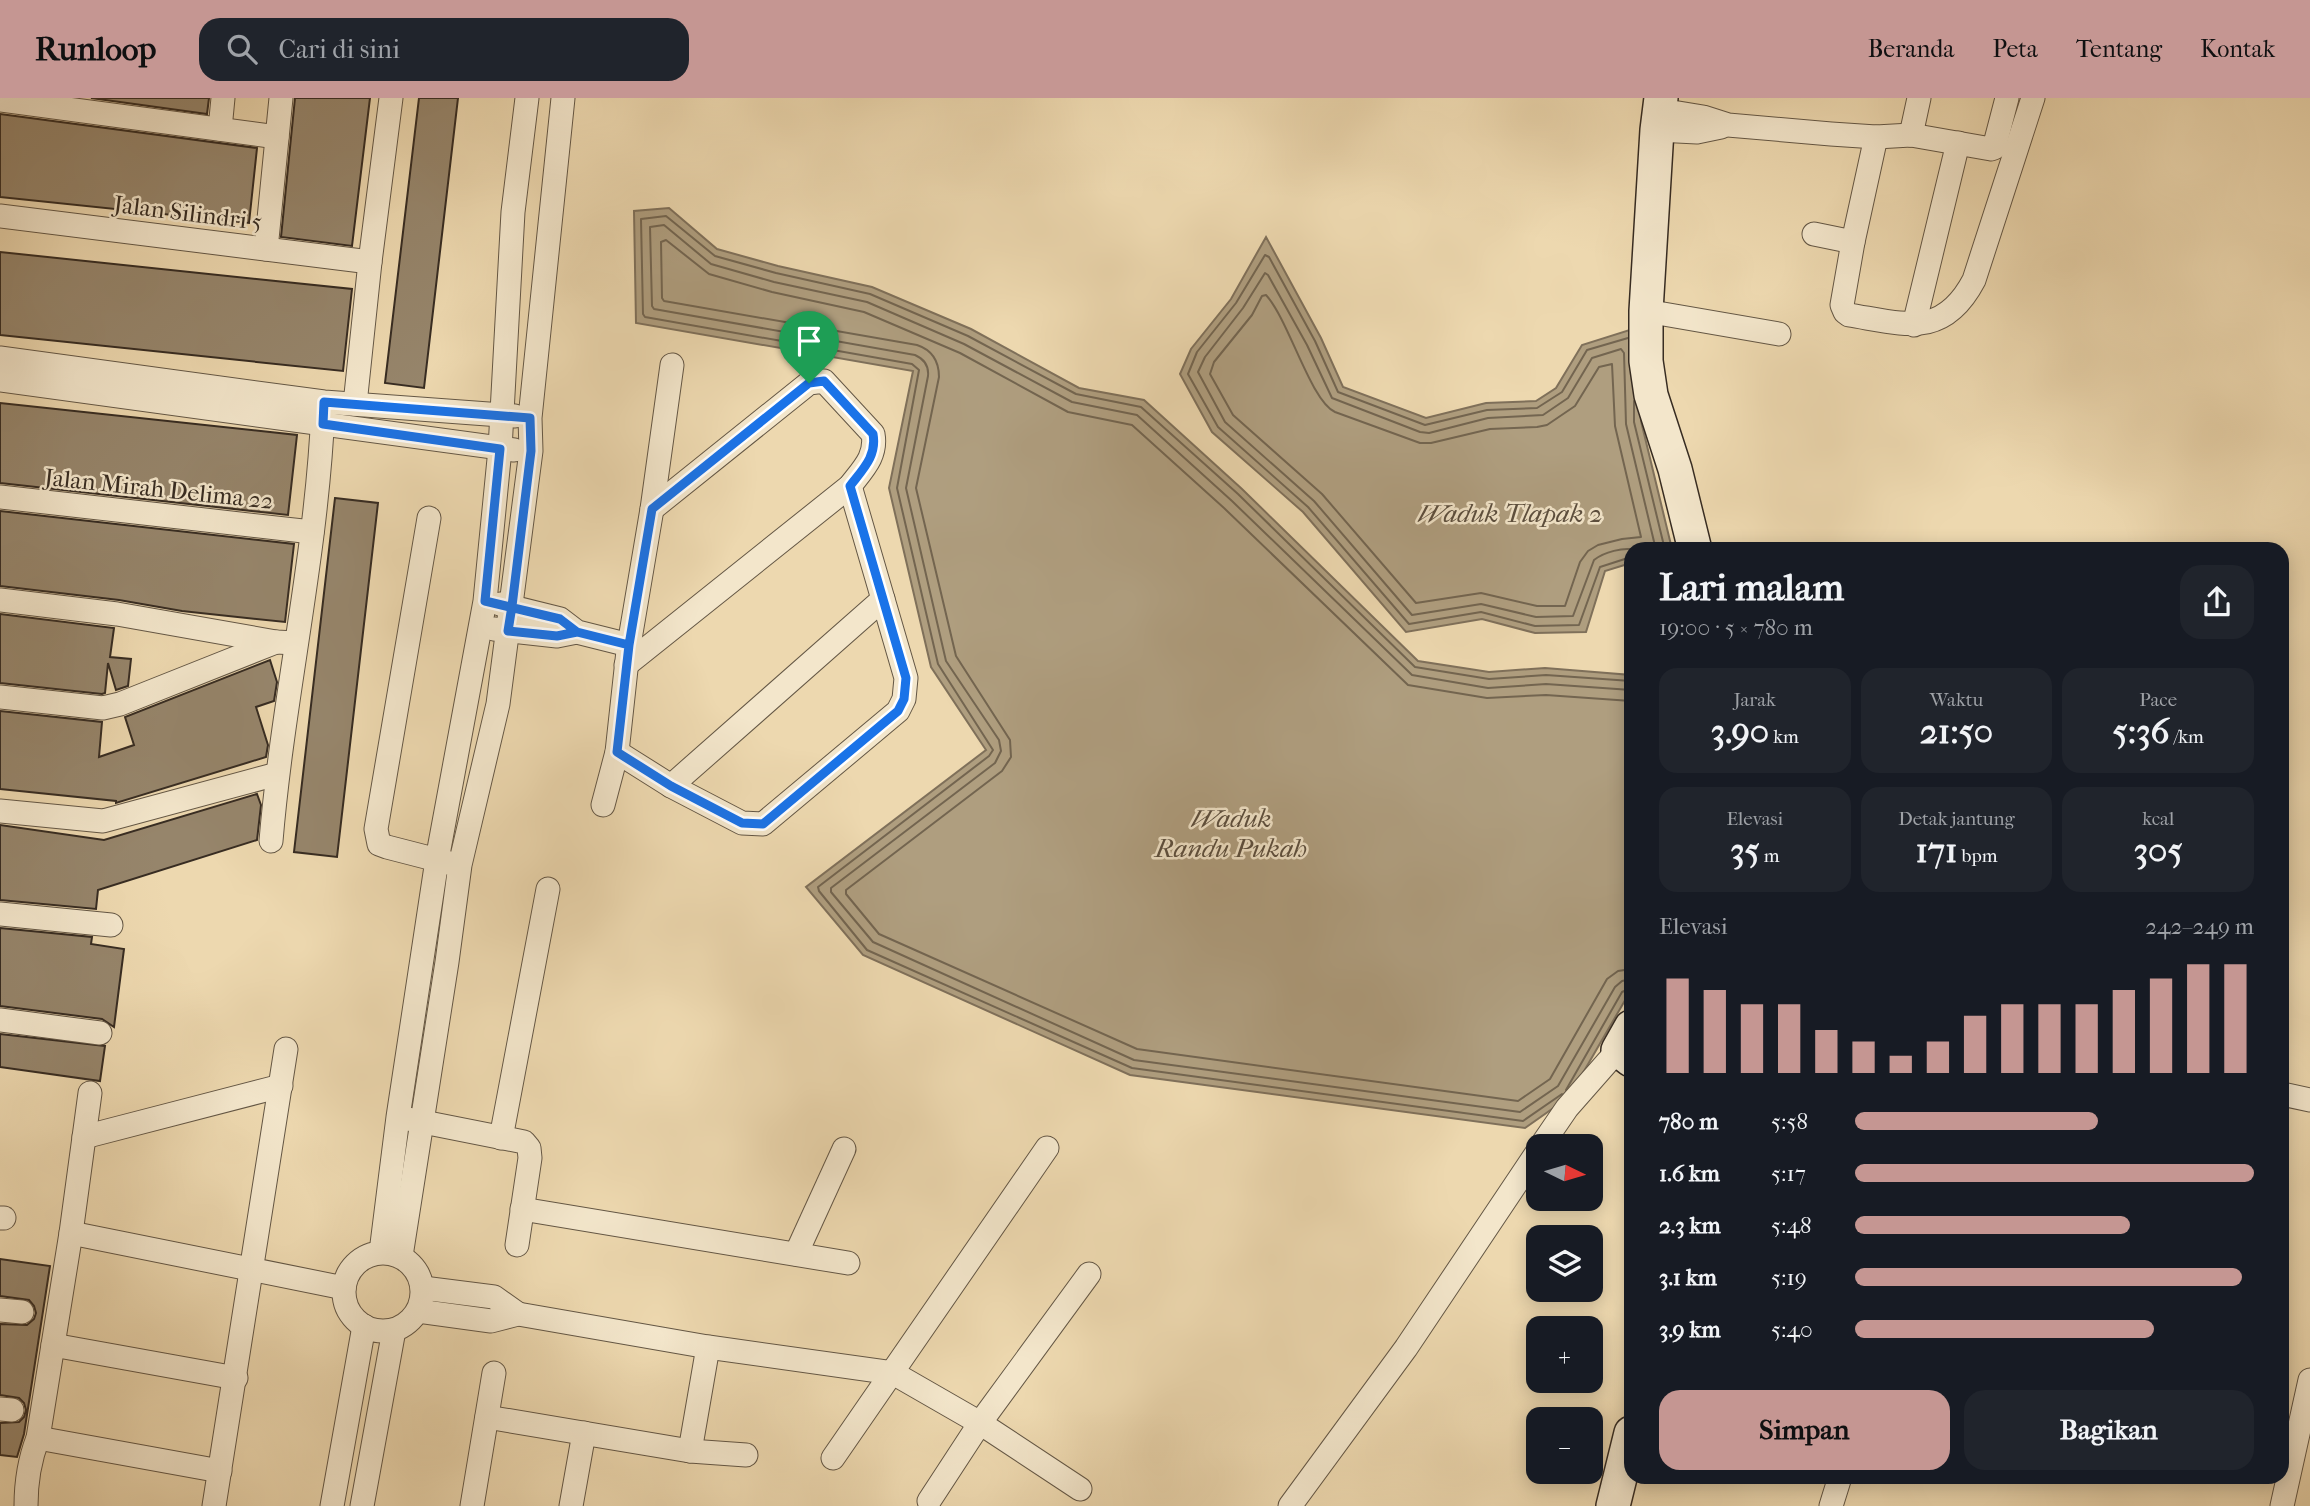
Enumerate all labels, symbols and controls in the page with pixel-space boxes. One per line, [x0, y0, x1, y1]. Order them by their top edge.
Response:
search box [199, 18, 689, 81]
text: Runloop [35, 30, 157, 69]
icon: search [223, 30, 261, 68]
text: Cari di sini [279, 34, 400, 65]
text: Beranda [1868, 35, 1954, 63]
text: Peta [1992, 35, 2038, 63]
text: Tentang [2076, 35, 2162, 63]
text: Kontak [2200, 35, 2275, 63]
street label: Jalan Silindri 5 [110, 190, 264, 236]
pin [779, 311, 839, 383]
icon: arrive [790, 322, 828, 360]
street label: Jalan Mirah Delima 22 [41, 463, 275, 515]
water label: Waduk Tlapak 2 [1418, 498, 1602, 529]
text: Lari malam [1659, 565, 1844, 610]
button: share [2180, 565, 2254, 639]
text: 19:00 · 5 × 780 m [1659, 614, 1813, 641]
text: Jarak [1734, 689, 1776, 711]
text: Waktu [1930, 689, 1983, 711]
text: Pace [2139, 689, 2177, 711]
text: 3.90 [1711, 711, 1769, 752]
text: 21:50 [1920, 711, 1993, 752]
text: 5:36 [2113, 711, 2169, 752]
text: km [1769, 726, 1799, 748]
text: /km [2169, 726, 2204, 748]
water label: Waduk Randu Pukah [1153, 803, 1307, 864]
text: Elevasi [1726, 808, 1783, 830]
text: Detak jantung [1898, 808, 2015, 830]
text: kcal [2142, 808, 2174, 830]
text: 35 [1730, 830, 1760, 871]
text: 171 [1916, 830, 1957, 871]
text: 305 [2134, 830, 2183, 871]
text: m [1760, 845, 1780, 867]
text: bpm [1957, 845, 1997, 867]
text: Elevasi [1659, 913, 1728, 940]
text: 242–249 m [2145, 913, 2254, 940]
text: 780 m [1659, 1108, 1718, 1135]
text: 5:58 [1771, 1108, 1808, 1135]
north arrow [1526, 1134, 1603, 1211]
map controls [1526, 1134, 1603, 1484]
text: 1.6 km [1659, 1160, 1720, 1187]
text: 5:17 [1771, 1160, 1806, 1187]
text: 2.3 km [1659, 1212, 1721, 1239]
text: 5:48 [1771, 1212, 1812, 1239]
button: layers [1526, 1225, 1603, 1302]
text: 3.1 km [1659, 1264, 1717, 1291]
text: 5:19 [1771, 1264, 1807, 1291]
button: + [1526, 1316, 1603, 1393]
text: 3.9 km [1659, 1316, 1721, 1343]
text: 5:40 [1771, 1316, 1813, 1343]
button: Simpan [1659, 1390, 1950, 1470]
button: Bagikan [1964, 1390, 2254, 1470]
button: − [1526, 1407, 1603, 1484]

